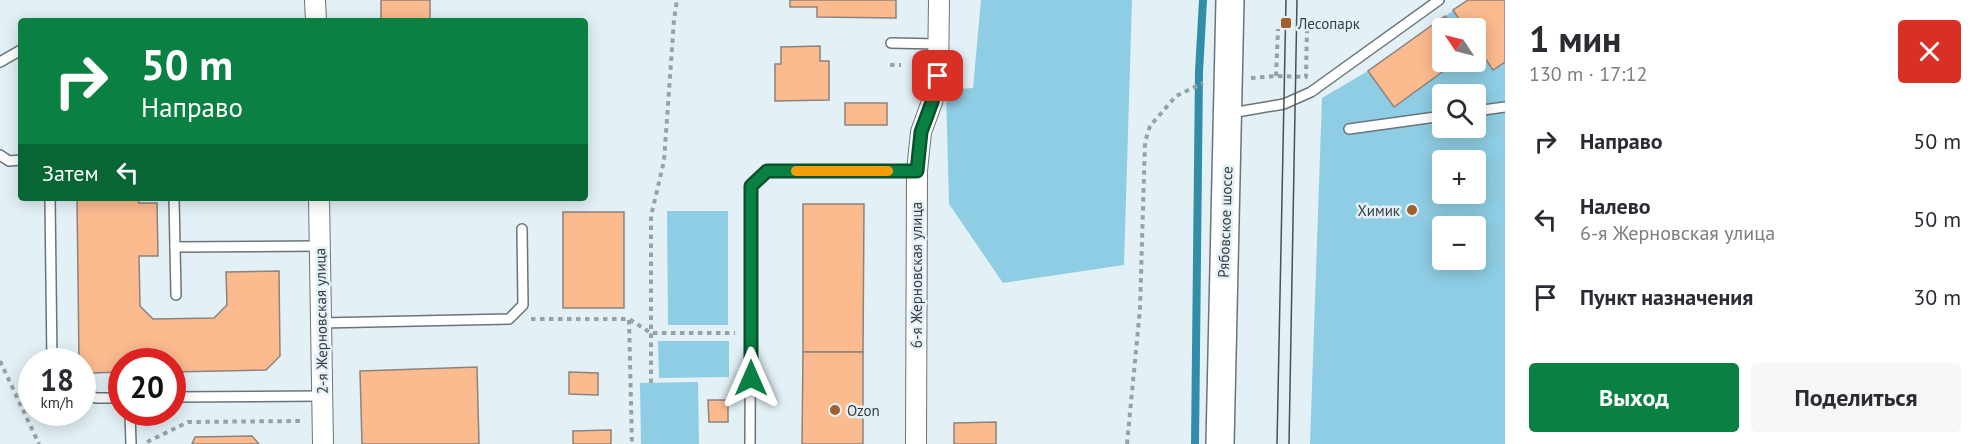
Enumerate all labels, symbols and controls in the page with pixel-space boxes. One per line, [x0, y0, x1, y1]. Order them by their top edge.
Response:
place label: Лесопарк [1297, 14, 1361, 33]
text: 1 мин [1529, 15, 1621, 62]
marker: Лесопарк [1279, 16, 1293, 30]
north arrow [1432, 18, 1486, 72]
map controls [1432, 18, 1486, 270]
button: close [1898, 20, 1961, 83]
text: 50 m [141, 37, 233, 92]
icon: right [42, 42, 120, 120]
pin [912, 50, 963, 101]
icon: arrive [921, 59, 954, 92]
text: 130 m · 17:12 [1529, 61, 1647, 87]
button: search [1432, 84, 1486, 138]
text: Направо [141, 90, 243, 124]
icon: right [1529, 125, 1562, 158]
text: Направо [1580, 127, 1663, 155]
text: 50 m [1913, 127, 1961, 155]
button: + [1432, 150, 1486, 204]
icon: left [111, 156, 144, 189]
text: Затем [42, 159, 99, 187]
street label: Рябовское шоссе [1214, 166, 1236, 278]
text: Налево [1580, 192, 1651, 220]
place label: Химик [1358, 201, 1401, 220]
street label: 6-я Жерновская улица [907, 202, 926, 348]
marker: Химик [1405, 203, 1419, 217]
icon: left [1529, 203, 1562, 236]
text: 50 m [1913, 205, 1961, 233]
button: − [1432, 216, 1486, 270]
text: 6-я Жерновская улица [1580, 220, 1775, 246]
street label: 2-я Жерновская улица [310, 248, 332, 394]
icon: arrive [1529, 281, 1562, 314]
text: Пункт назначения [1580, 283, 1753, 311]
text: 30 m [1913, 283, 1961, 311]
position arrow [719, 346, 783, 410]
speed limit sign: 20 [108, 348, 186, 426]
text: 18 [40, 360, 74, 399]
button: Выход [1529, 363, 1739, 432]
button: Поделиться [1751, 363, 1961, 432]
text: km/h [41, 393, 73, 412]
place label: Ozon [847, 401, 880, 420]
marker: Ozon [828, 403, 842, 417]

